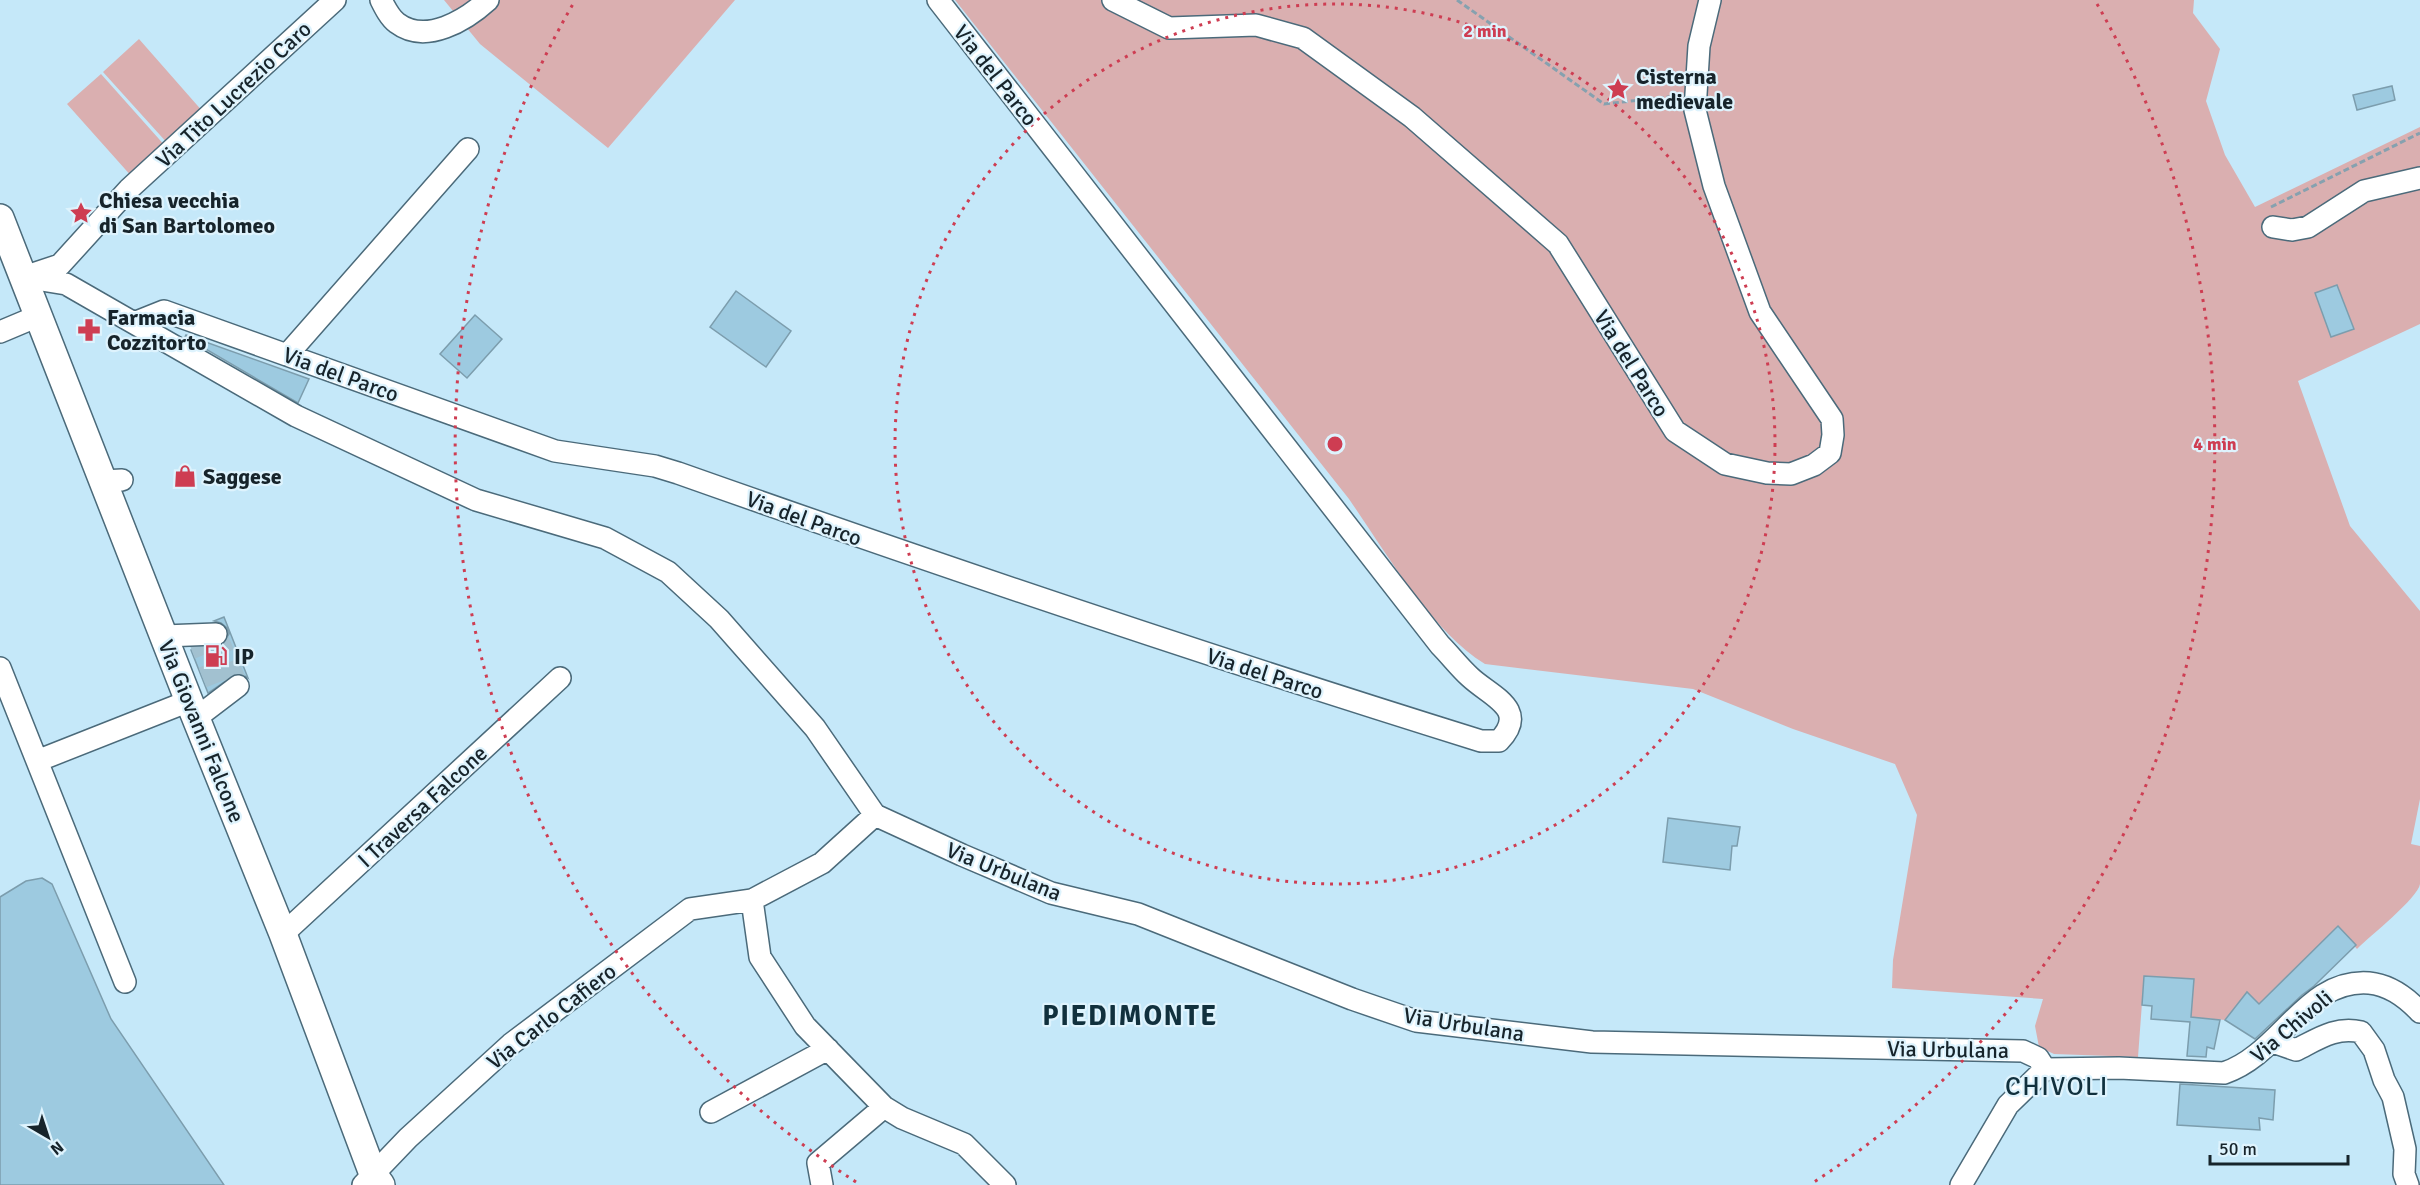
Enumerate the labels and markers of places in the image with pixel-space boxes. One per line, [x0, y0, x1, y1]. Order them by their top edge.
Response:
place label: Cisterna medievale [1636, 63, 1733, 115]
place icon: Cisterna medievale [1605, 76, 1631, 102]
place label: Chiesa vecchia di San Bartolomeo [99, 187, 275, 239]
place icon: Chiesa vecchia di San Bartolomeo [68, 200, 94, 226]
place label: Farmacia Cozzitorto [107, 304, 206, 356]
pharmacy icon: Farmacia Cozzitorto [76, 317, 102, 343]
centre of rings [1325, 434, 1345, 454]
shop icon: Saggese [172, 463, 198, 489]
place label: Saggese [203, 463, 282, 490]
fuel station icon: IP [203, 643, 229, 669]
place label: IP [234, 643, 254, 670]

